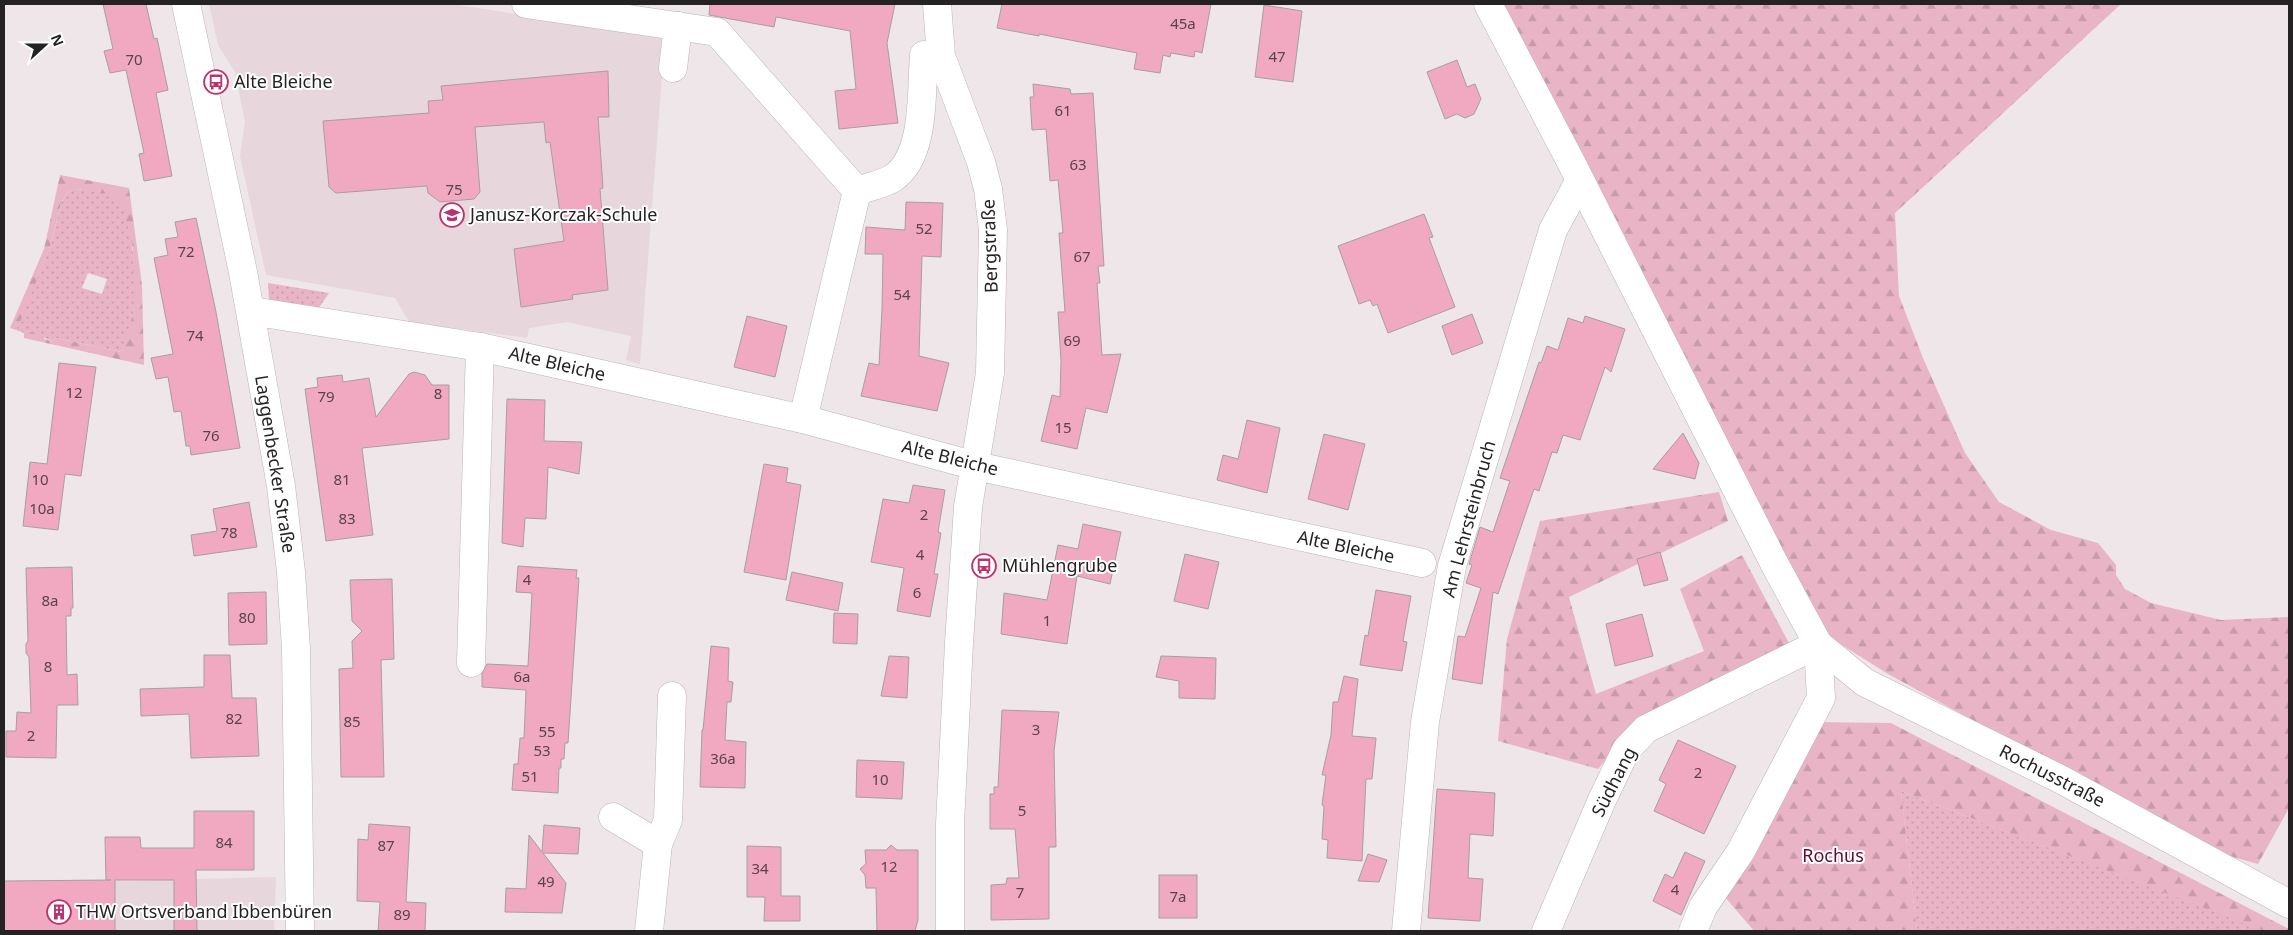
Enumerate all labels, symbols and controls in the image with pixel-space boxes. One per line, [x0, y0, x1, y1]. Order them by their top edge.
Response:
house number: 45a [1170, 13, 1196, 33]
north arrow [20, 20, 70, 70]
text: N [47, 31, 69, 49]
house number: 47 [1268, 46, 1286, 66]
house number: 70 [125, 49, 143, 69]
bus stop icon: Alte Bleiche [203, 69, 229, 95]
place label: Alte Bleiche [234, 69, 333, 93]
house number: 61 [1054, 100, 1072, 120]
house number: 63 [1069, 154, 1087, 174]
house number: 75 [445, 179, 463, 199]
street label: Bergstraße [975, 199, 1003, 293]
school or university icon: Janusz-Korczak-Schule [439, 202, 465, 228]
place label: Janusz-Korczak-Schule [468, 202, 657, 226]
house number: 52 [915, 218, 933, 238]
house number: 72 [177, 241, 195, 261]
house number: 67 [1073, 246, 1091, 266]
house number: 54 [893, 284, 911, 304]
house number: 74 [186, 325, 204, 345]
house number: 69 [1063, 330, 1081, 350]
street label: Alte Bleiche [507, 340, 608, 386]
street label: Laggenbecker Straße [250, 373, 302, 554]
house number: 12 [65, 382, 83, 402]
house number: 8 [434, 383, 442, 403]
house number: 79 [317, 386, 335, 406]
house number: 15 [1054, 417, 1072, 437]
house number: 76 [202, 425, 220, 445]
street label: Alte Bleiche [900, 433, 1001, 481]
street label: Am Lehrsteinbruch [1436, 438, 1501, 600]
house number: 10 [31, 469, 49, 489]
house number: 81 [333, 469, 351, 489]
house number: 10a [29, 498, 55, 518]
house number: 2 [920, 504, 928, 524]
house number: 83 [338, 508, 356, 528]
house number: 78 [220, 522, 238, 542]
street label: Alte Bleiche [1296, 524, 1397, 568]
house number: 4 [916, 544, 925, 564]
bus stop icon: Mühlengrube [971, 553, 997, 579]
place label: Mühlengrube [1002, 553, 1117, 577]
house number: 4 [523, 569, 532, 589]
house number: 6 [913, 582, 921, 602]
house number: 8a [42, 590, 59, 610]
house number: 80 [238, 607, 256, 627]
house number: 1 [1043, 610, 1051, 630]
house number: 8 [44, 656, 52, 676]
house number: 6a [514, 666, 531, 686]
house number: 82 [225, 708, 243, 728]
house number: 85 [343, 711, 361, 731]
house number: 3 [1032, 719, 1040, 739]
house number: 55 [538, 721, 556, 741]
house number: 2 [27, 725, 35, 745]
street label: Rochusstraße [1996, 738, 2109, 812]
house number: 53 [533, 740, 551, 760]
street label: Südhang [1585, 742, 1641, 821]
house number: 36a [710, 748, 736, 768]
house number: 2 [1694, 762, 1702, 782]
house number: 51 [521, 766, 539, 786]
house number: 10 [871, 769, 889, 789]
house number: 5 [1018, 800, 1026, 820]
house number: 84 [215, 832, 233, 852]
house number: 87 [377, 835, 395, 855]
park label: Rochus [1802, 843, 1864, 867]
house number: 12 [880, 856, 898, 876]
house number: 34 [751, 858, 769, 878]
house number: 49 [537, 871, 555, 891]
house number: 4 [1671, 879, 1680, 899]
house number: 7 [1016, 882, 1024, 902]
house number: 7a [1170, 886, 1187, 906]
building icon: THW Ortsverband Ibbenbüren [46, 899, 72, 925]
place label: THW Ortsverband Ibbenbüren [76, 899, 332, 923]
house number: 89 [393, 904, 411, 924]

